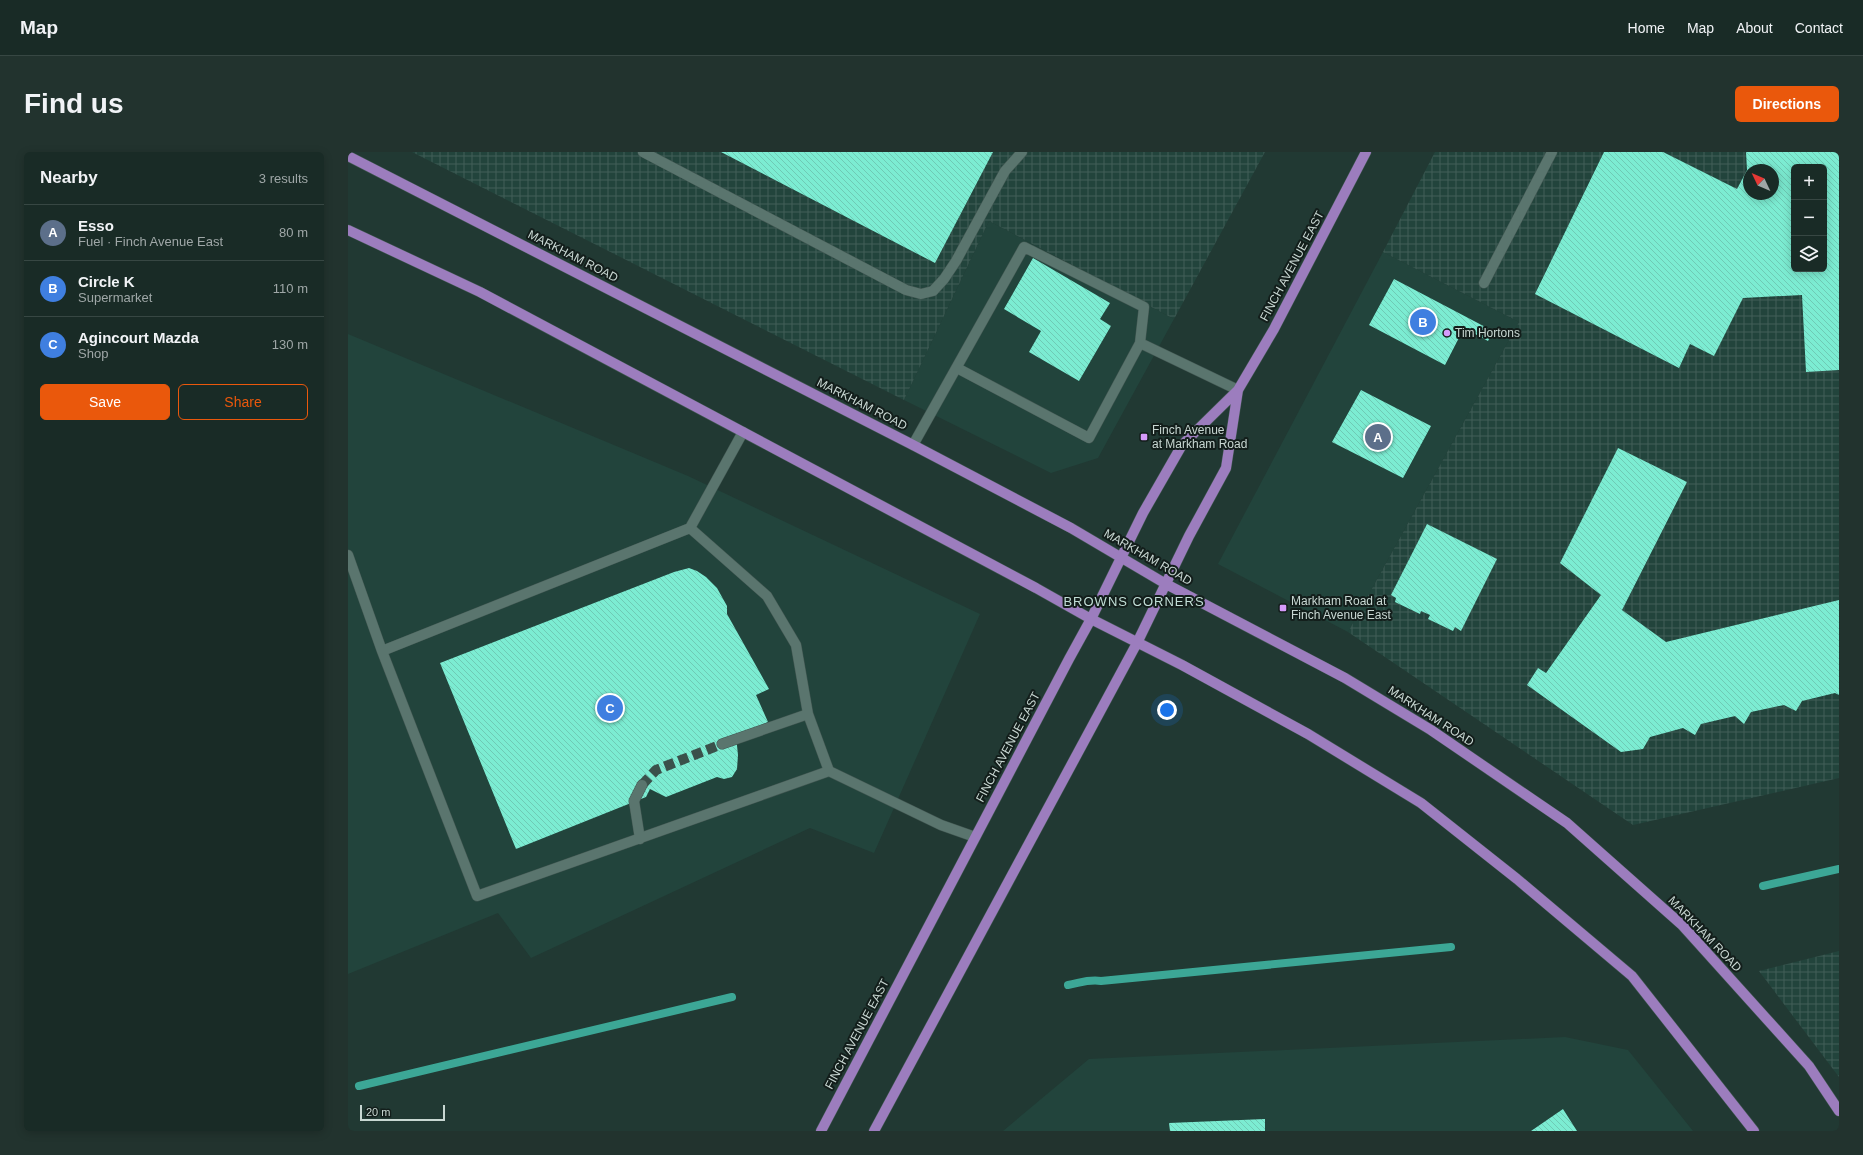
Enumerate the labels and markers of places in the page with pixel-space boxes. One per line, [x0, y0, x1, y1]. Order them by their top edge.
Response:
pin: B [1410, 307, 1436, 337]
place label: Tim Hortons [1455, 326, 1520, 340]
marker: Tim Hortons [1442, 328, 1452, 338]
pin: A [1365, 422, 1391, 452]
place label: Finch Avenue at Markham Road [1152, 423, 1247, 451]
marker: Finch Avenue at Markham Road [1139, 432, 1149, 442]
place label: Markham Road at Finch Avenue East [1291, 594, 1392, 622]
marker: Markham Road at Finch Avenue East [1278, 603, 1288, 613]
pin: C [597, 693, 623, 723]

